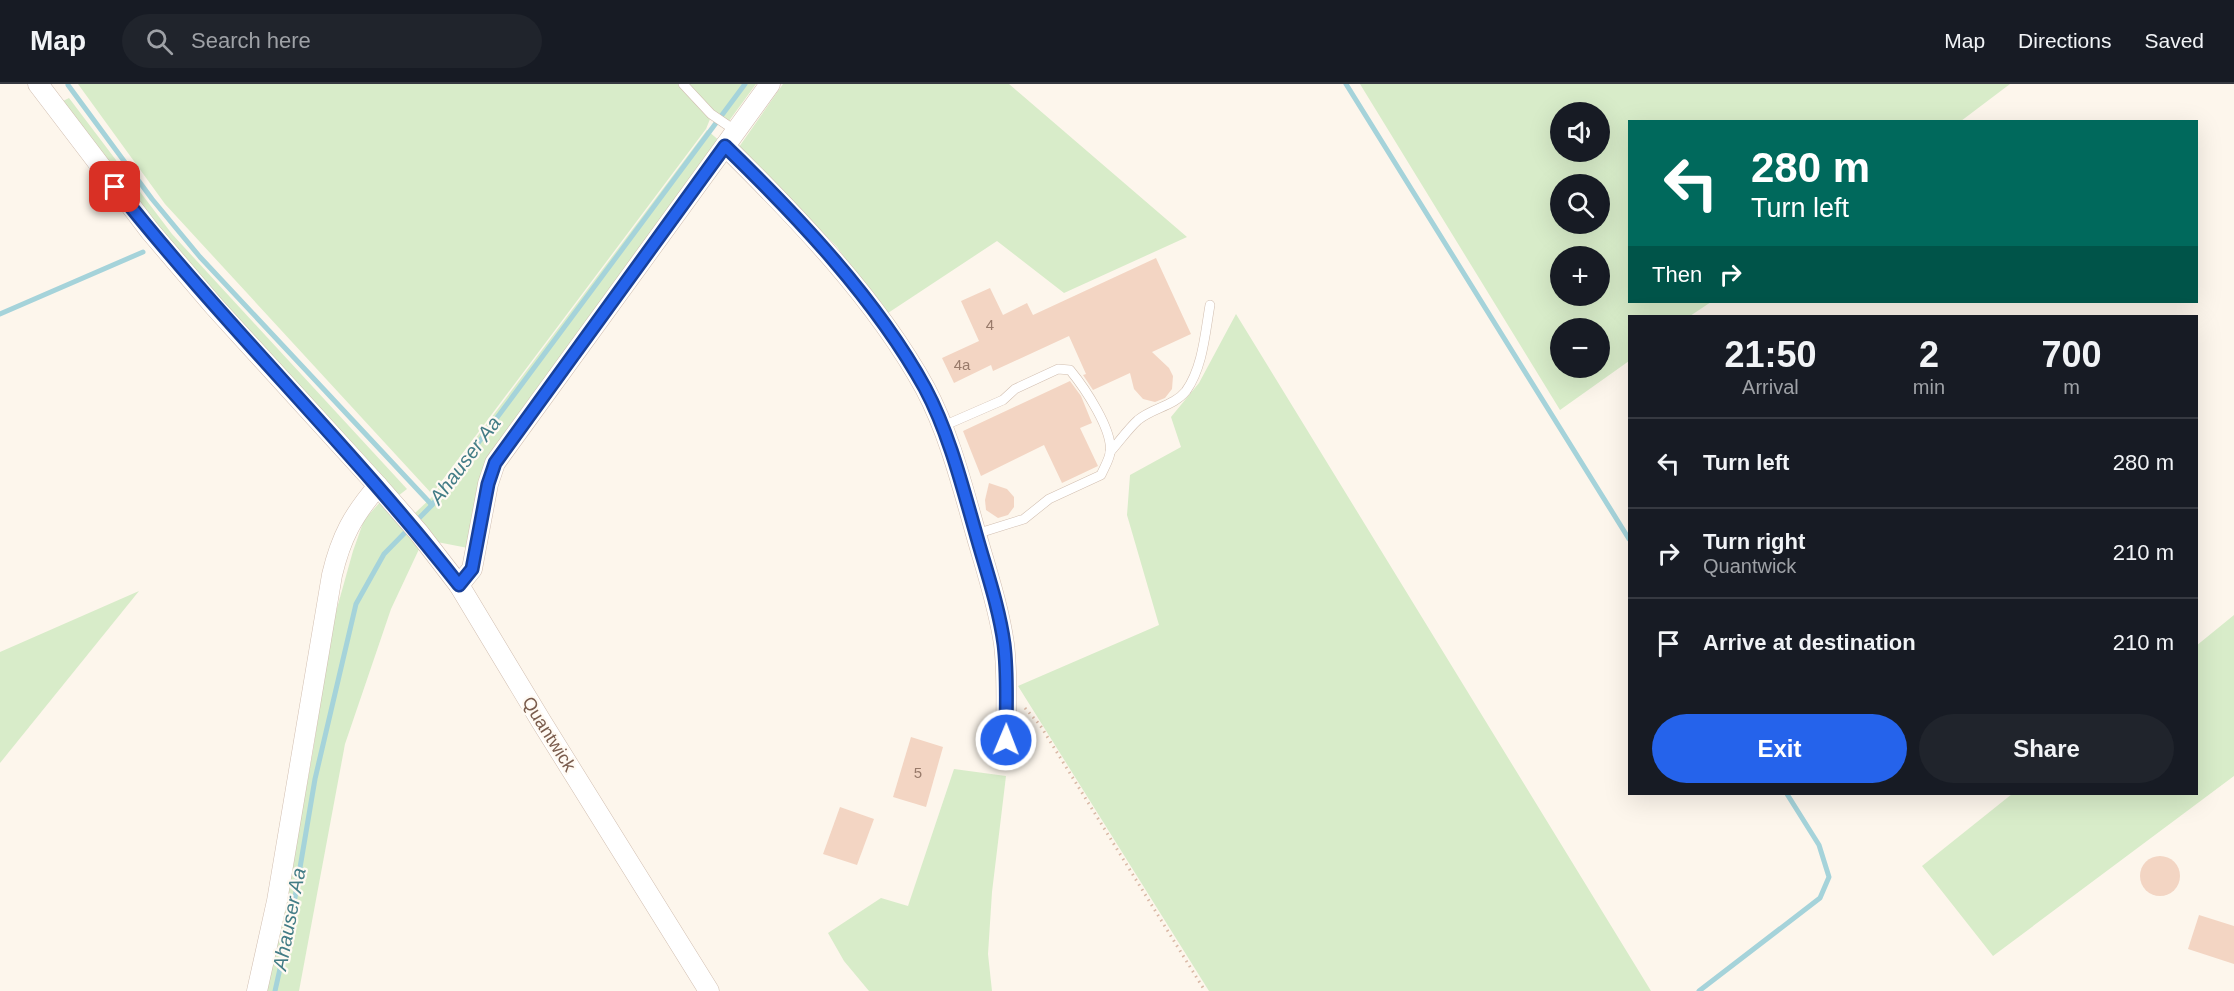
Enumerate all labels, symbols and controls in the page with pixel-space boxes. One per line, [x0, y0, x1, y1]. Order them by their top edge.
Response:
search box [122, 14, 542, 68]
text: Map [30, 25, 86, 56]
icon: search [143, 25, 176, 58]
text: Search here [191, 28, 311, 53]
text: Map [1944, 29, 1985, 52]
text: Directions [2018, 29, 2111, 52]
text: Saved [2144, 29, 2204, 52]
map controls [1550, 102, 1610, 378]
button: sound [1550, 102, 1610, 162]
icon: left [1652, 144, 1730, 222]
text: 280 m [1751, 144, 1870, 191]
pin [89, 161, 140, 212]
icon: arrive [98, 170, 131, 203]
button: search [1550, 174, 1610, 234]
text: Turn left [1751, 193, 1849, 223]
button: + [1550, 246, 1610, 306]
icon: right [1714, 258, 1747, 291]
text: Then [1652, 262, 1702, 287]
house number: 4 [986, 316, 994, 333]
button: − [1550, 318, 1610, 378]
text: 21:50 [1724, 334, 1816, 375]
text: 2 [1919, 334, 1939, 375]
text: 700 [2041, 334, 2102, 375]
house number: 4a [954, 356, 971, 373]
text: Arrival [1742, 376, 1799, 398]
text: min [1913, 376, 1945, 398]
text: m [2063, 376, 2080, 398]
water label: Ahauser Aa [424, 412, 505, 509]
icon: left [1652, 447, 1685, 480]
text: Turn left [1703, 450, 1789, 475]
text: 280 m [2113, 450, 2174, 475]
text: Turn right [1703, 529, 1805, 554]
icon: right [1652, 537, 1685, 570]
text: 210 m [2113, 540, 2174, 565]
text: Quantwick [1703, 555, 1796, 577]
icon: arrive [1652, 627, 1685, 660]
text: Arrive at destination [1703, 630, 1916, 655]
text: 210 m [2113, 630, 2174, 655]
street label: Quantwick [518, 693, 580, 776]
position arrow [974, 708, 1038, 772]
button: Exit [1652, 714, 1907, 783]
button: Share [1919, 714, 2174, 783]
house number: 5 [914, 764, 922, 781]
water label: Ahauser Aa [268, 866, 310, 973]

